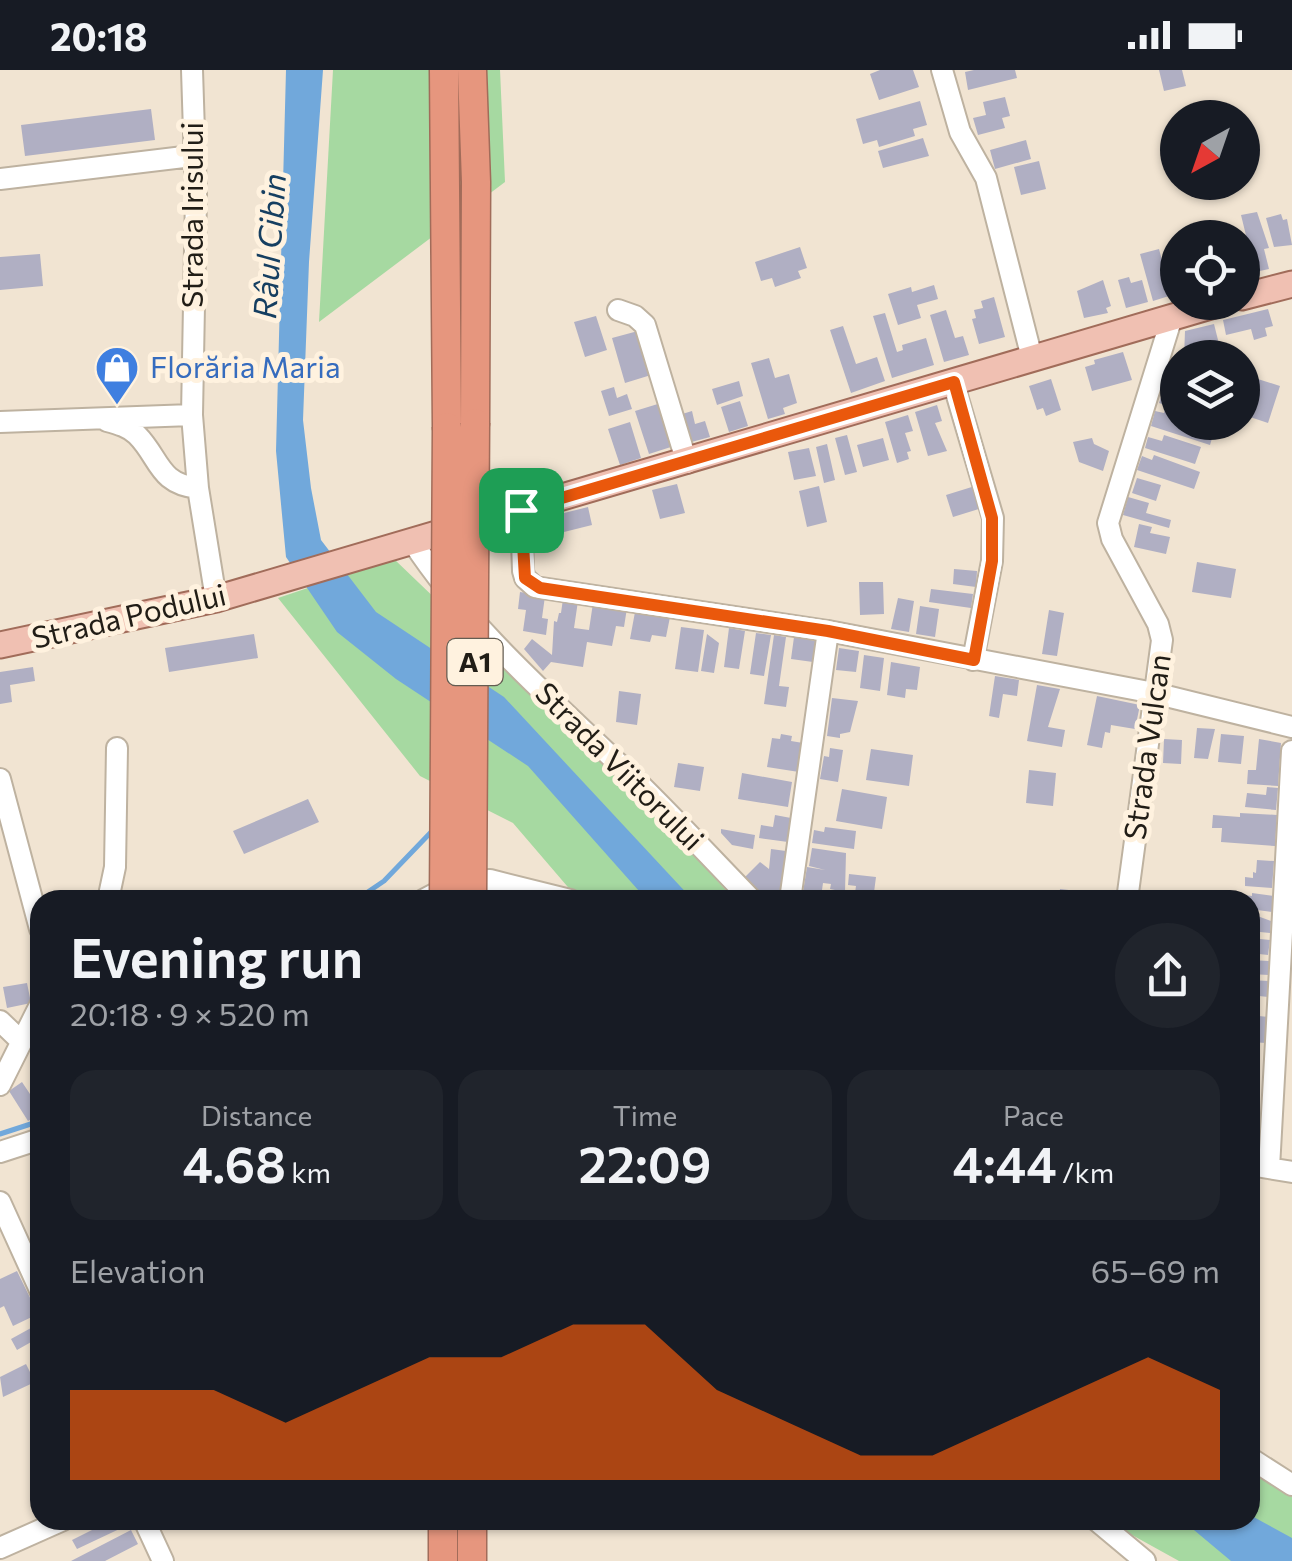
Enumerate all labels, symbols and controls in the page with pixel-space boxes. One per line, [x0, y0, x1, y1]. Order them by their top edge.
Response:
text: 20:18 [50, 12, 147, 59]
north arrow [1160, 100, 1260, 200]
map controls [1160, 100, 1260, 440]
street label: Strada Irisului [172, 122, 209, 308]
water label: Râul Cibin [243, 172, 293, 320]
button: locate [1160, 220, 1260, 320]
button: layers [1160, 340, 1260, 440]
shop icon: Florăria Maria [94, 345, 140, 406]
place label: Florăria Maria [150, 347, 341, 384]
pin [479, 468, 564, 553]
icon: arrive [494, 483, 549, 538]
street label: Strada Podului [28, 574, 229, 655]
road number: A1 [448, 639, 502, 685]
street label: Strada Vulcan [1114, 652, 1177, 842]
street label: Strada Viitorului [529, 673, 713, 857]
text: Evening run [70, 922, 363, 989]
button: share [1115, 923, 1220, 1028]
text: 20:18 · 9 × 520 m [70, 993, 310, 1033]
text: Distance [201, 1098, 312, 1132]
text: Time [613, 1098, 677, 1132]
text: Pace [1003, 1098, 1064, 1132]
text: 4.68 [182, 1132, 286, 1193]
text: 22:09 [579, 1132, 711, 1193]
text: 4:44 [953, 1132, 1057, 1193]
text: km [286, 1155, 331, 1189]
text: /km [1057, 1155, 1114, 1189]
text: Elevation [70, 1250, 205, 1290]
text: 65–69 m [1091, 1250, 1220, 1290]

